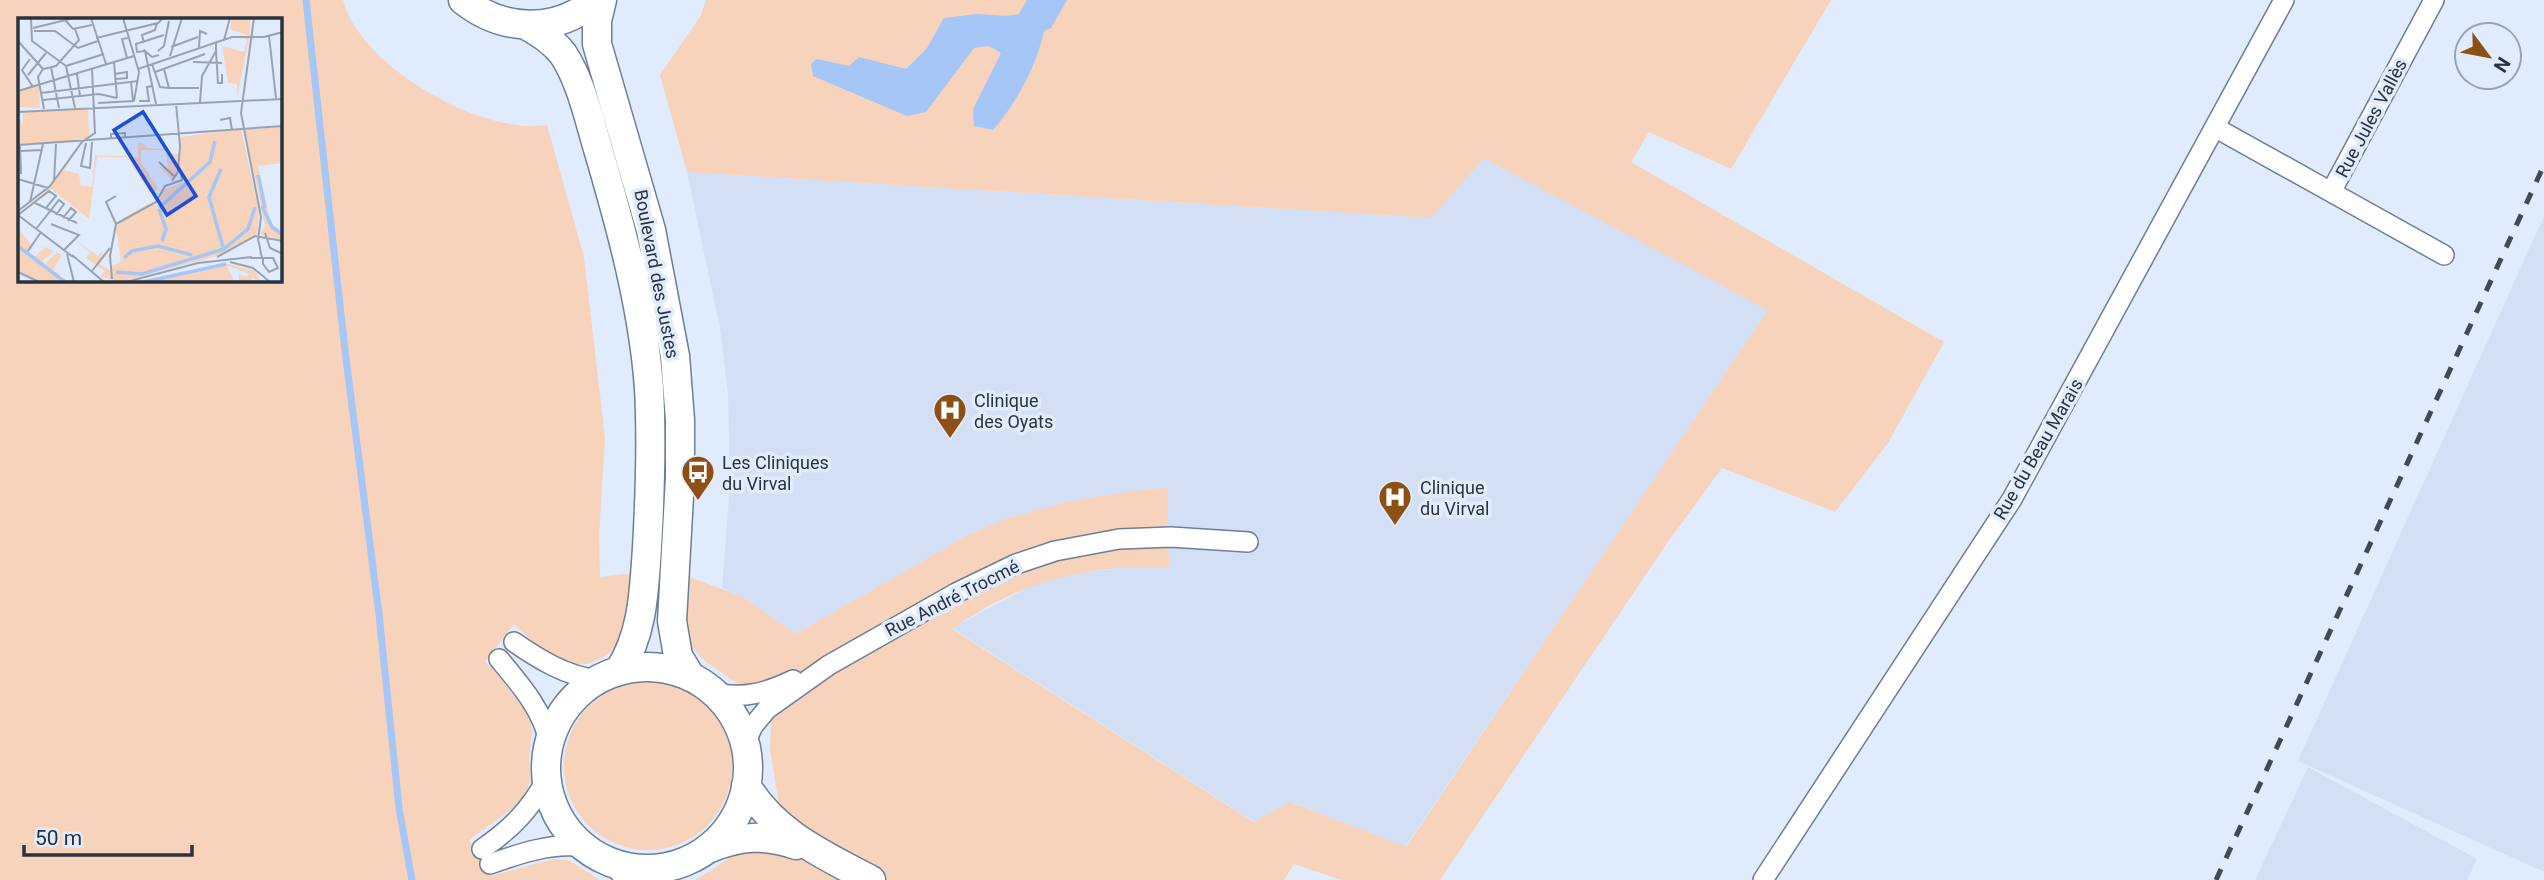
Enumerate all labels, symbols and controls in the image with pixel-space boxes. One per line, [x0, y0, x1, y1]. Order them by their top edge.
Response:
inset map [18, 18, 282, 282]
north arrow [2453, 21, 2523, 91]
text: N [2489, 53, 2515, 77]
street label: Rue Jules Vallès [2331, 55, 2411, 181]
street label: Boulevard des Justes [630, 188, 684, 360]
street label: Rue du Beau Marais [1989, 375, 2087, 523]
place label: Clinique des Oyats [974, 390, 1053, 432]
hospital icon: Clinique des Oyats [931, 391, 969, 440]
place label: Les Cliniques du Virval [722, 452, 829, 494]
bus stop icon: Les Cliniques du Virval [679, 453, 717, 502]
place label: Clinique du Virval [1420, 477, 1489, 519]
hospital icon: Clinique du Virval [1376, 478, 1414, 527]
street label: Rue André Trocmé [882, 555, 1022, 641]
scale bar [24, 814, 192, 858]
text: 50 m [35, 826, 82, 850]

